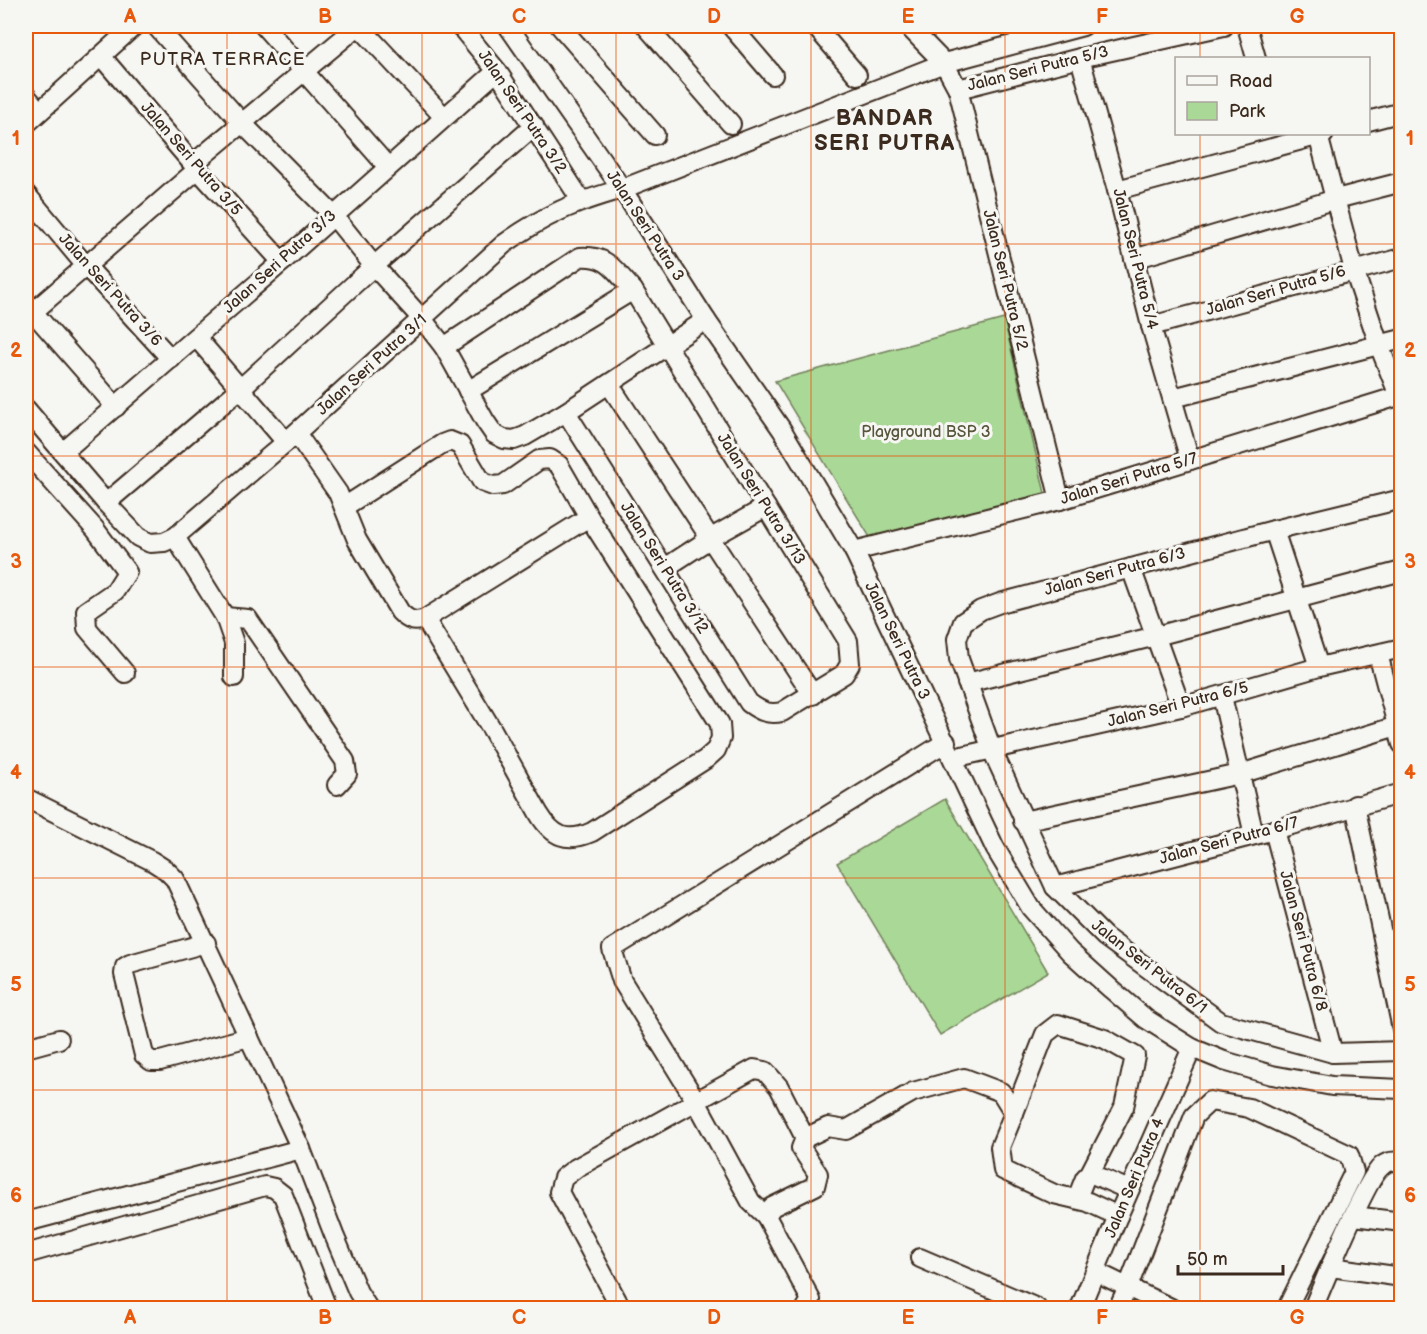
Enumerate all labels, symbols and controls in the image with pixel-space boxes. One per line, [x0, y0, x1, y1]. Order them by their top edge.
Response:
text: A [123, 5, 137, 29]
text: B [318, 5, 332, 29]
text: C [512, 5, 526, 29]
text: D [707, 5, 721, 29]
text: E [902, 5, 915, 29]
text: F [1096, 5, 1108, 29]
text: G [1290, 5, 1305, 29]
street label: Jalan Seri Putra 5/3 [966, 42, 1111, 96]
street label: Jalan Seri Putra 3/2 [474, 47, 571, 178]
district label: PUTRA TERRACE [140, 49, 306, 70]
legend [1175, 57, 1370, 135]
text: Road [1229, 71, 1273, 92]
street label: Jalan Seri Putra 3/5 [136, 98, 246, 220]
text: Park [1229, 101, 1265, 122]
district label: BANDAR SERI PUTRA [814, 105, 956, 157]
text: 1 [12, 127, 20, 151]
text: 1 [1406, 127, 1414, 151]
street label: Jalan Seri Putra 3 [602, 167, 688, 285]
street label: Jalan Seri Putra 5/4 [1108, 187, 1162, 332]
street label: Jalan Seri Putra 3/3 [220, 206, 340, 318]
street label: Jalan Seri Putra 5/2 [978, 208, 1032, 353]
street label: Jalan Seri Putra 3/6 [54, 230, 166, 350]
street label: Jalan Seri Putra 5/6 [1204, 262, 1348, 320]
street label: Jalan Seri Putra 3/1 [313, 311, 431, 419]
text: 2 [10, 339, 22, 363]
text: 2 [1404, 339, 1416, 363]
park label: Playground BSP 3 [861, 423, 991, 442]
street label: Jalan Seri Putra 3/13 [713, 430, 809, 568]
street label: Jalan Seri Putra 5/7 [1058, 449, 1200, 509]
street label: Jalan Seri Putra 3/12 [616, 499, 712, 638]
street label: Jalan Seri Putra 6/3 [1042, 544, 1188, 600]
text: 3 [10, 550, 22, 574]
text: 3 [1404, 550, 1416, 574]
street label: Jalan Seri Putra 3 [860, 579, 934, 703]
street label: Jalan Seri Putra 6/5 [1106, 678, 1250, 732]
text: 4 [10, 761, 22, 785]
text: 4 [1404, 761, 1416, 785]
street label: Jalan Seri Putra 6/7 [1157, 813, 1301, 869]
street label: Jalan Seri Putra 6/8 [1275, 869, 1331, 1013]
street label: Jalan Seri Putra 6/1 [1087, 916, 1211, 1018]
text: 5 [10, 973, 22, 997]
text: 5 [1404, 973, 1416, 997]
street label: Jalan Seri Putra 4 [1101, 1115, 1169, 1241]
text: 6 [10, 1184, 22, 1208]
text: 6 [1404, 1184, 1416, 1208]
scale bar [1178, 1238, 1283, 1276]
text: 50 m [1187, 1249, 1228, 1270]
text: A [123, 1306, 137, 1330]
text: B [318, 1306, 332, 1330]
text: C [512, 1306, 526, 1330]
text: D [707, 1306, 721, 1330]
text: E [902, 1306, 915, 1330]
text: F [1096, 1306, 1108, 1330]
text: G [1290, 1306, 1305, 1330]

